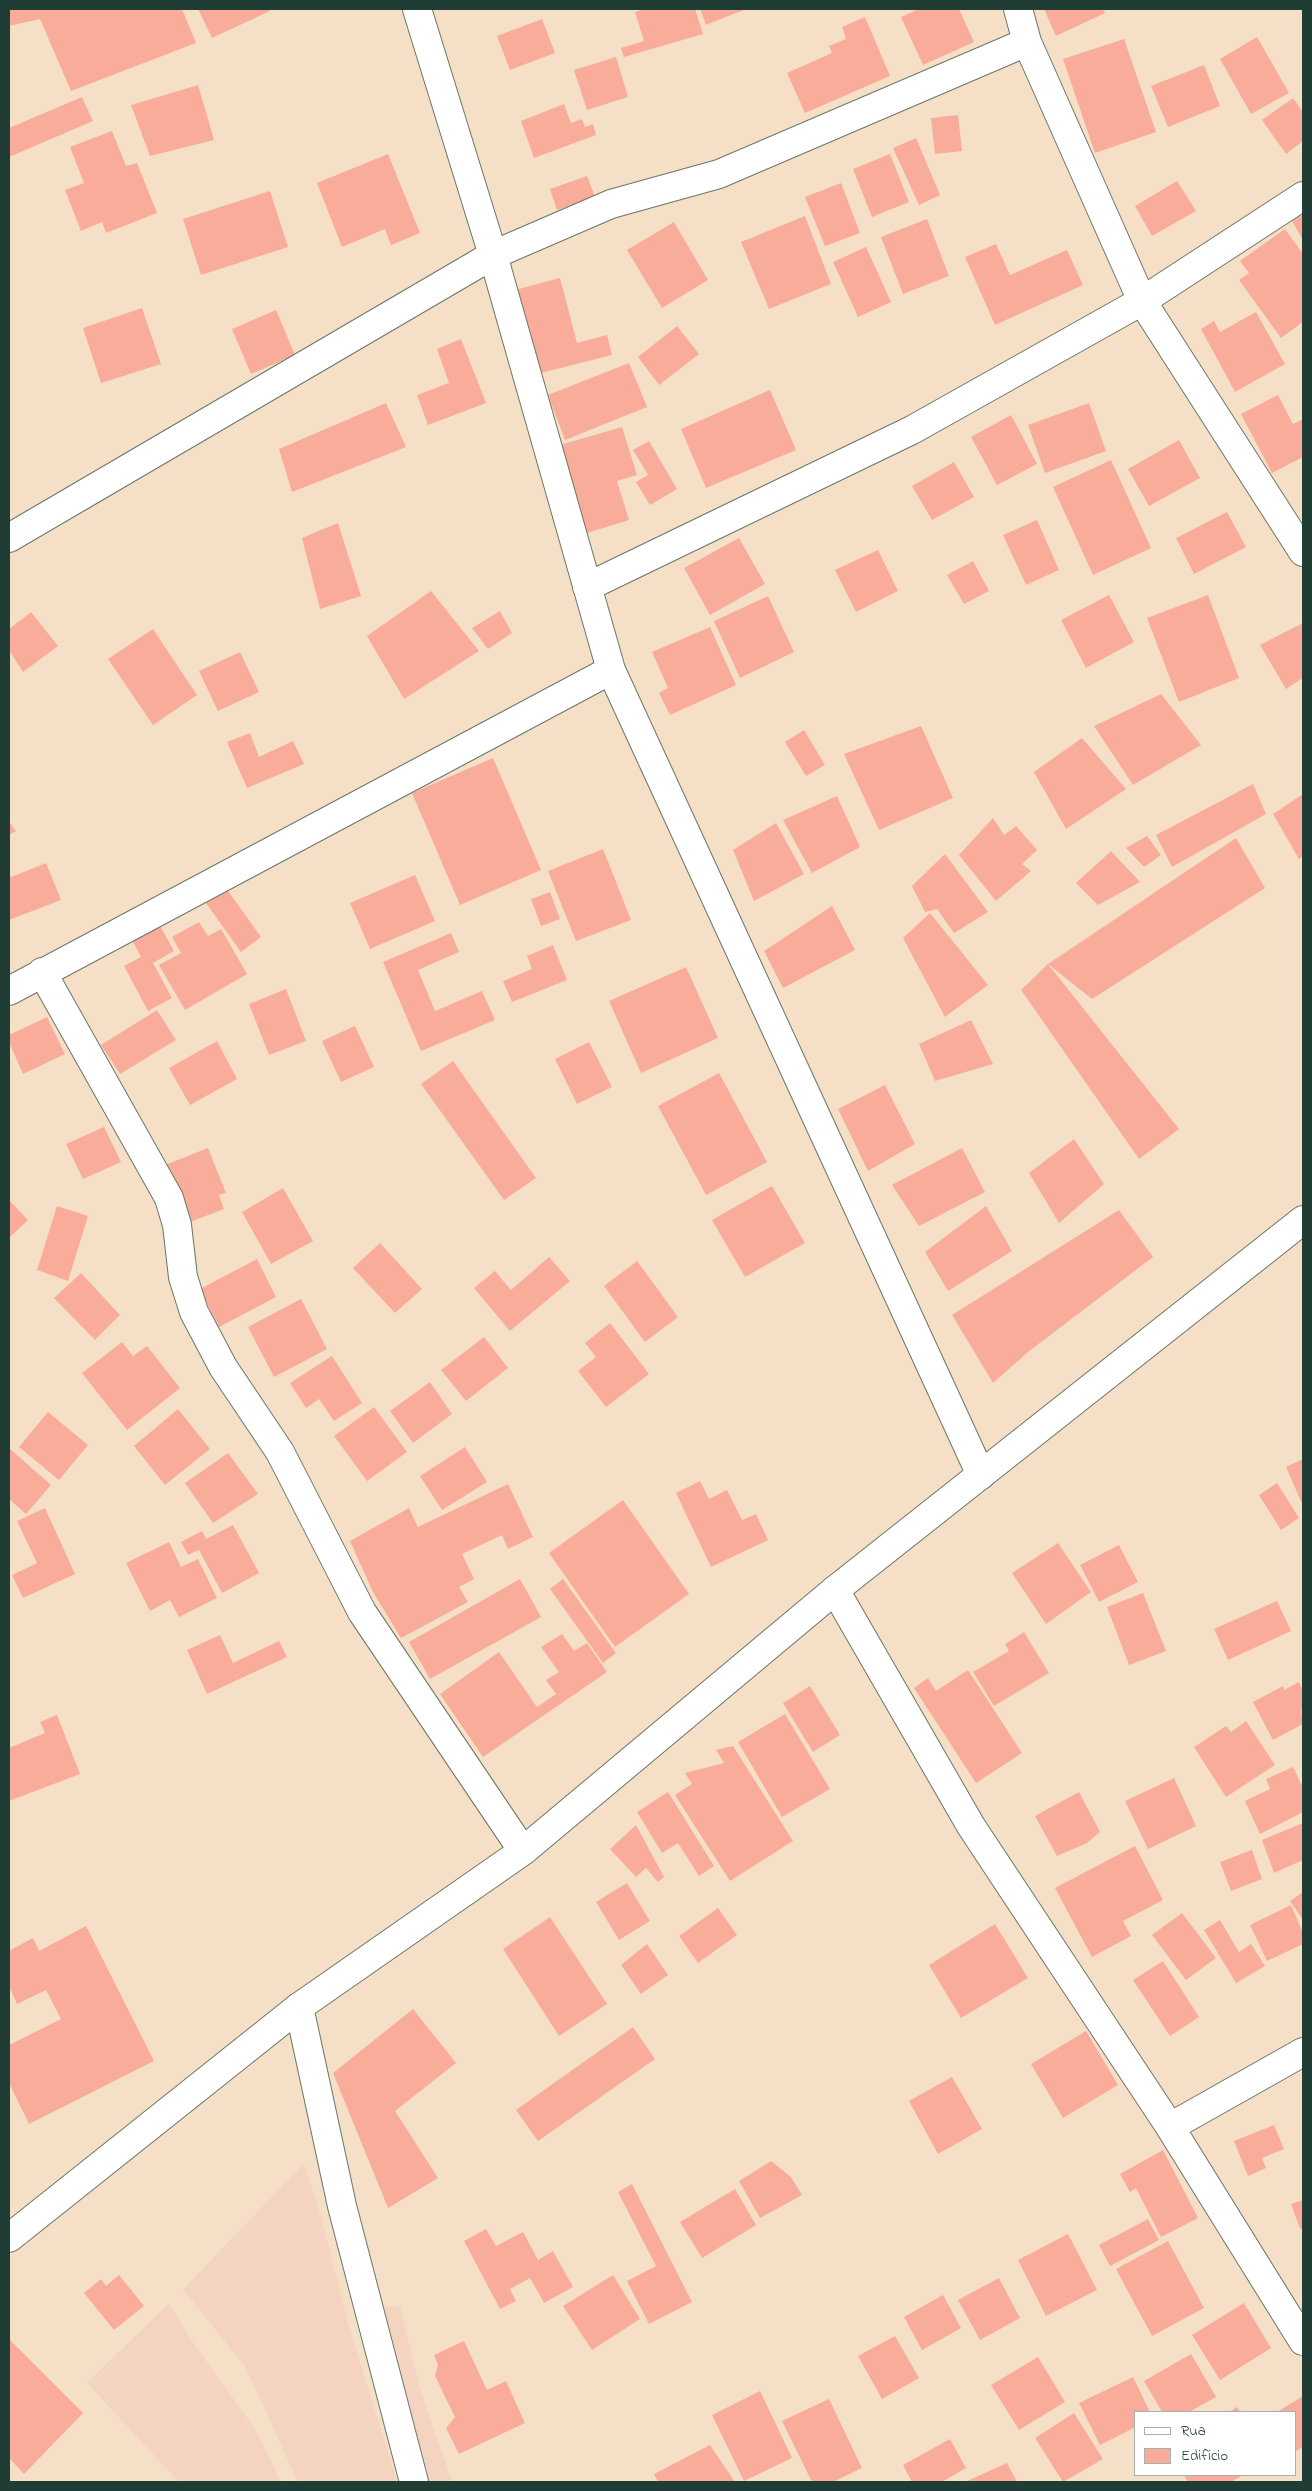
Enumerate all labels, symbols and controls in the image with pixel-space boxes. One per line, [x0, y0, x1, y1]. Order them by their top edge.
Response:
legend [1134, 2411, 1297, 2476]
text: Rua [1181, 2420, 1206, 2442]
text: Edifício [1181, 2445, 1228, 2467]

